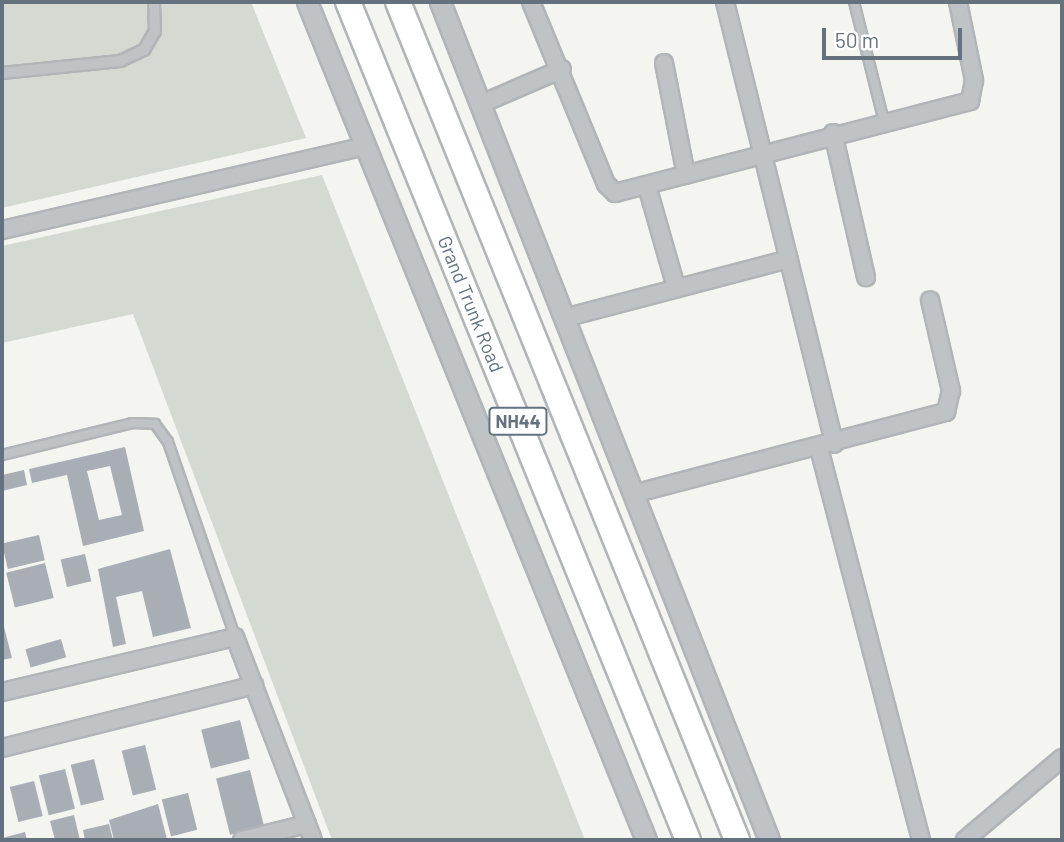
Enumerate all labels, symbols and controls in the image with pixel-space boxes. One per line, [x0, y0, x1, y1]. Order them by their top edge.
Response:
scale bar [826, 14, 966, 58]
text: 50 m [835, 27, 879, 52]
street label: Grand Trunk Road [433, 233, 509, 375]
road number: NH44 [488, 407, 548, 436]

